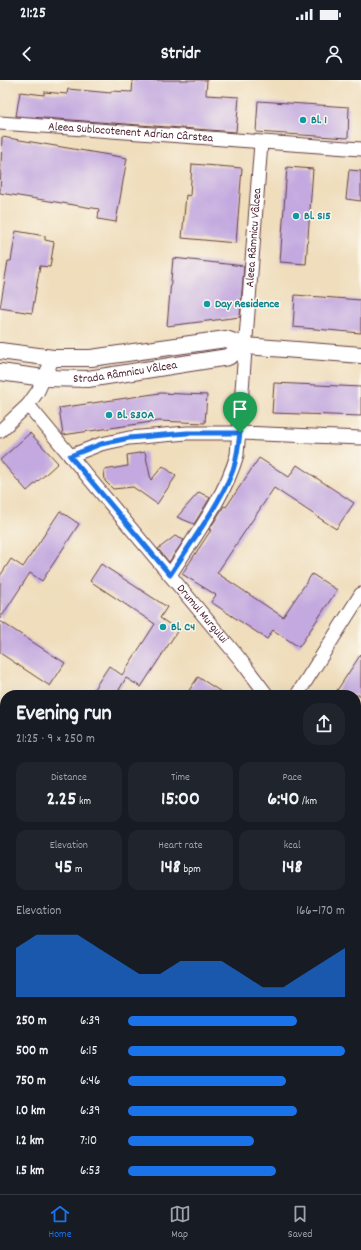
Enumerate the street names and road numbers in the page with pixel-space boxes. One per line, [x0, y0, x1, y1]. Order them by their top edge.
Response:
street label: Aleea Sublocotenent Adrian Cârstea [48, 118, 214, 147]
street label: Aleea Râmnicu Vâlcea [241, 187, 266, 288]
street label: Strada Râmnicu Vâlcea [73, 357, 179, 388]
street label: Drumul Murgului [173, 581, 232, 647]

